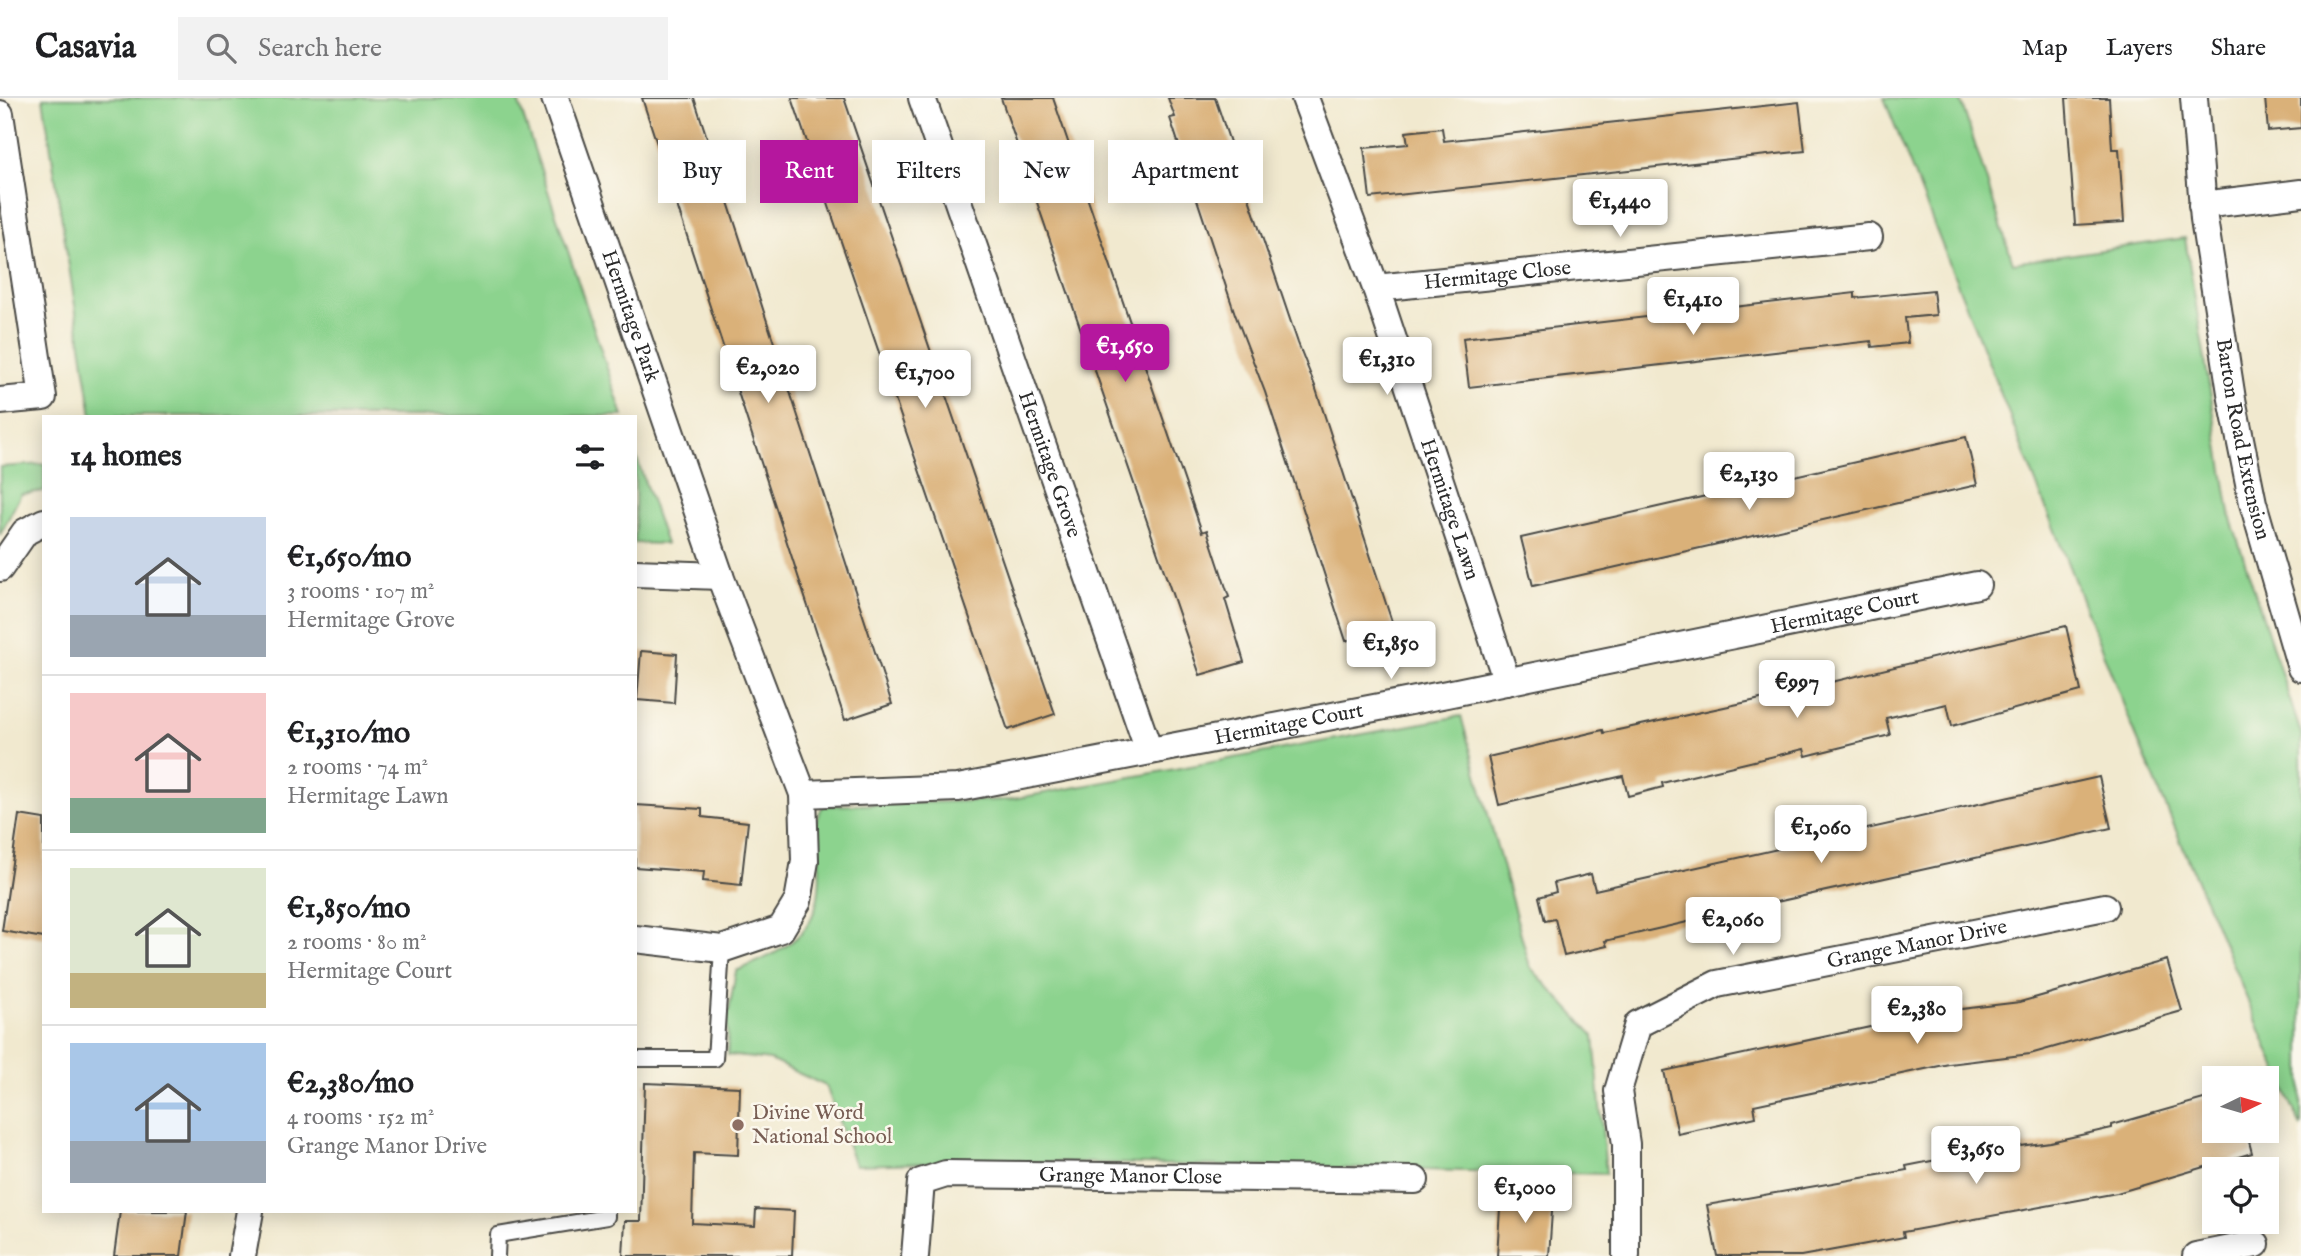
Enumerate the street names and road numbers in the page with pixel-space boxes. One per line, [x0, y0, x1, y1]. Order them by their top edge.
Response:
street label: Hermitage Park [595, 246, 666, 387]
street label: Hermitage Close [1422, 254, 1573, 296]
street label: Barton Road Extension [2209, 336, 2277, 543]
street label: Hermitage Grove [1011, 388, 1087, 542]
street label: Hermitage Lawn [1413, 435, 1486, 584]
street label: Hermitage Court [1768, 584, 1921, 641]
street label: Hermitage Court [1212, 697, 1365, 752]
street label: Grange Manor Drive [1825, 913, 2010, 975]
street label: Grange Manor Close [1039, 1162, 1222, 1191]

